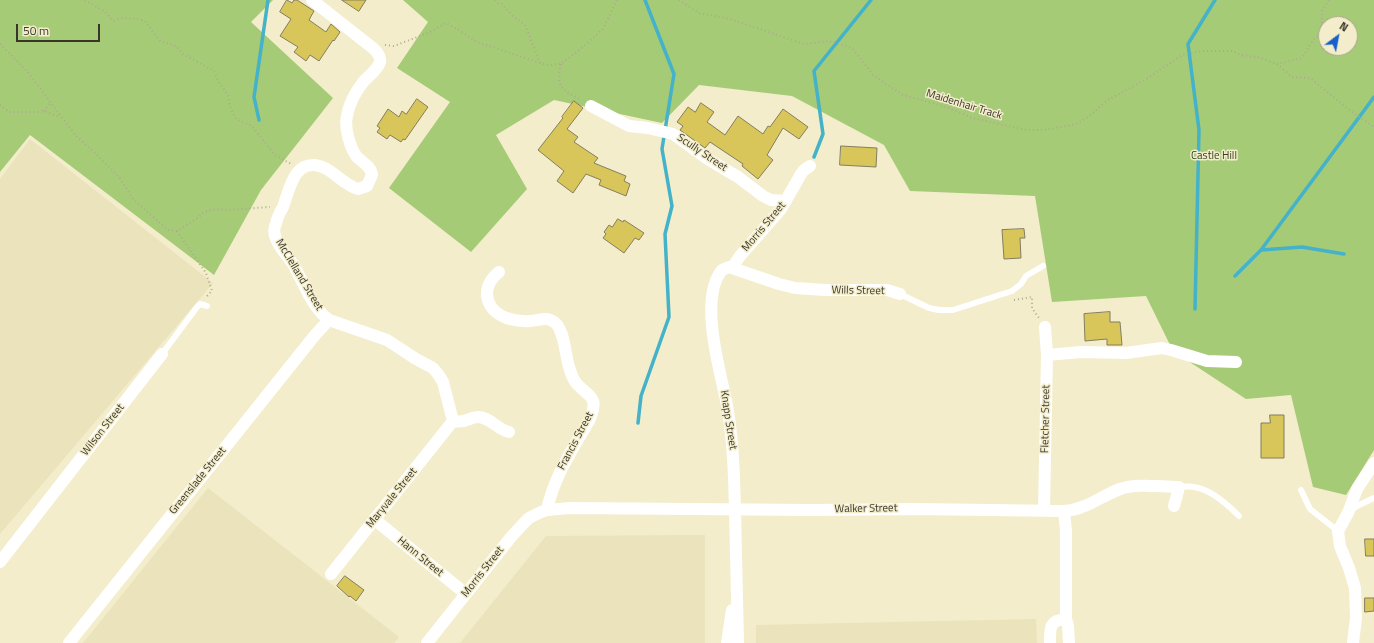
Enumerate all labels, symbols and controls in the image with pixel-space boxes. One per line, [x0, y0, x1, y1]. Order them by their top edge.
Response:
scale bar [18, 16, 102, 42]
north arrow [1318, 16, 1358, 56]
text: N [1336, 18, 1351, 35]
text: 50 m [23, 21, 49, 40]
street label: Maidenhair Track [924, 87, 1004, 123]
street label: Scully Street [674, 131, 730, 175]
park label: Castle Hill [1191, 149, 1237, 163]
street label: Morris Street [739, 199, 789, 255]
street label: McClelland Street [272, 237, 326, 313]
street label: Wills Street [831, 284, 885, 298]
street label: Fletcher Street [1039, 385, 1053, 453]
street label: Knapp Street [717, 389, 739, 451]
street label: Wilson Street [79, 401, 127, 459]
street label: Francis Street [555, 410, 597, 472]
street label: Greenslade Street [167, 445, 229, 517]
street label: Maryvale Street [364, 465, 420, 531]
street label: Walker Street [834, 502, 898, 516]
street label: Hann Street [394, 534, 446, 580]
street label: Morris Street [459, 544, 507, 600]

